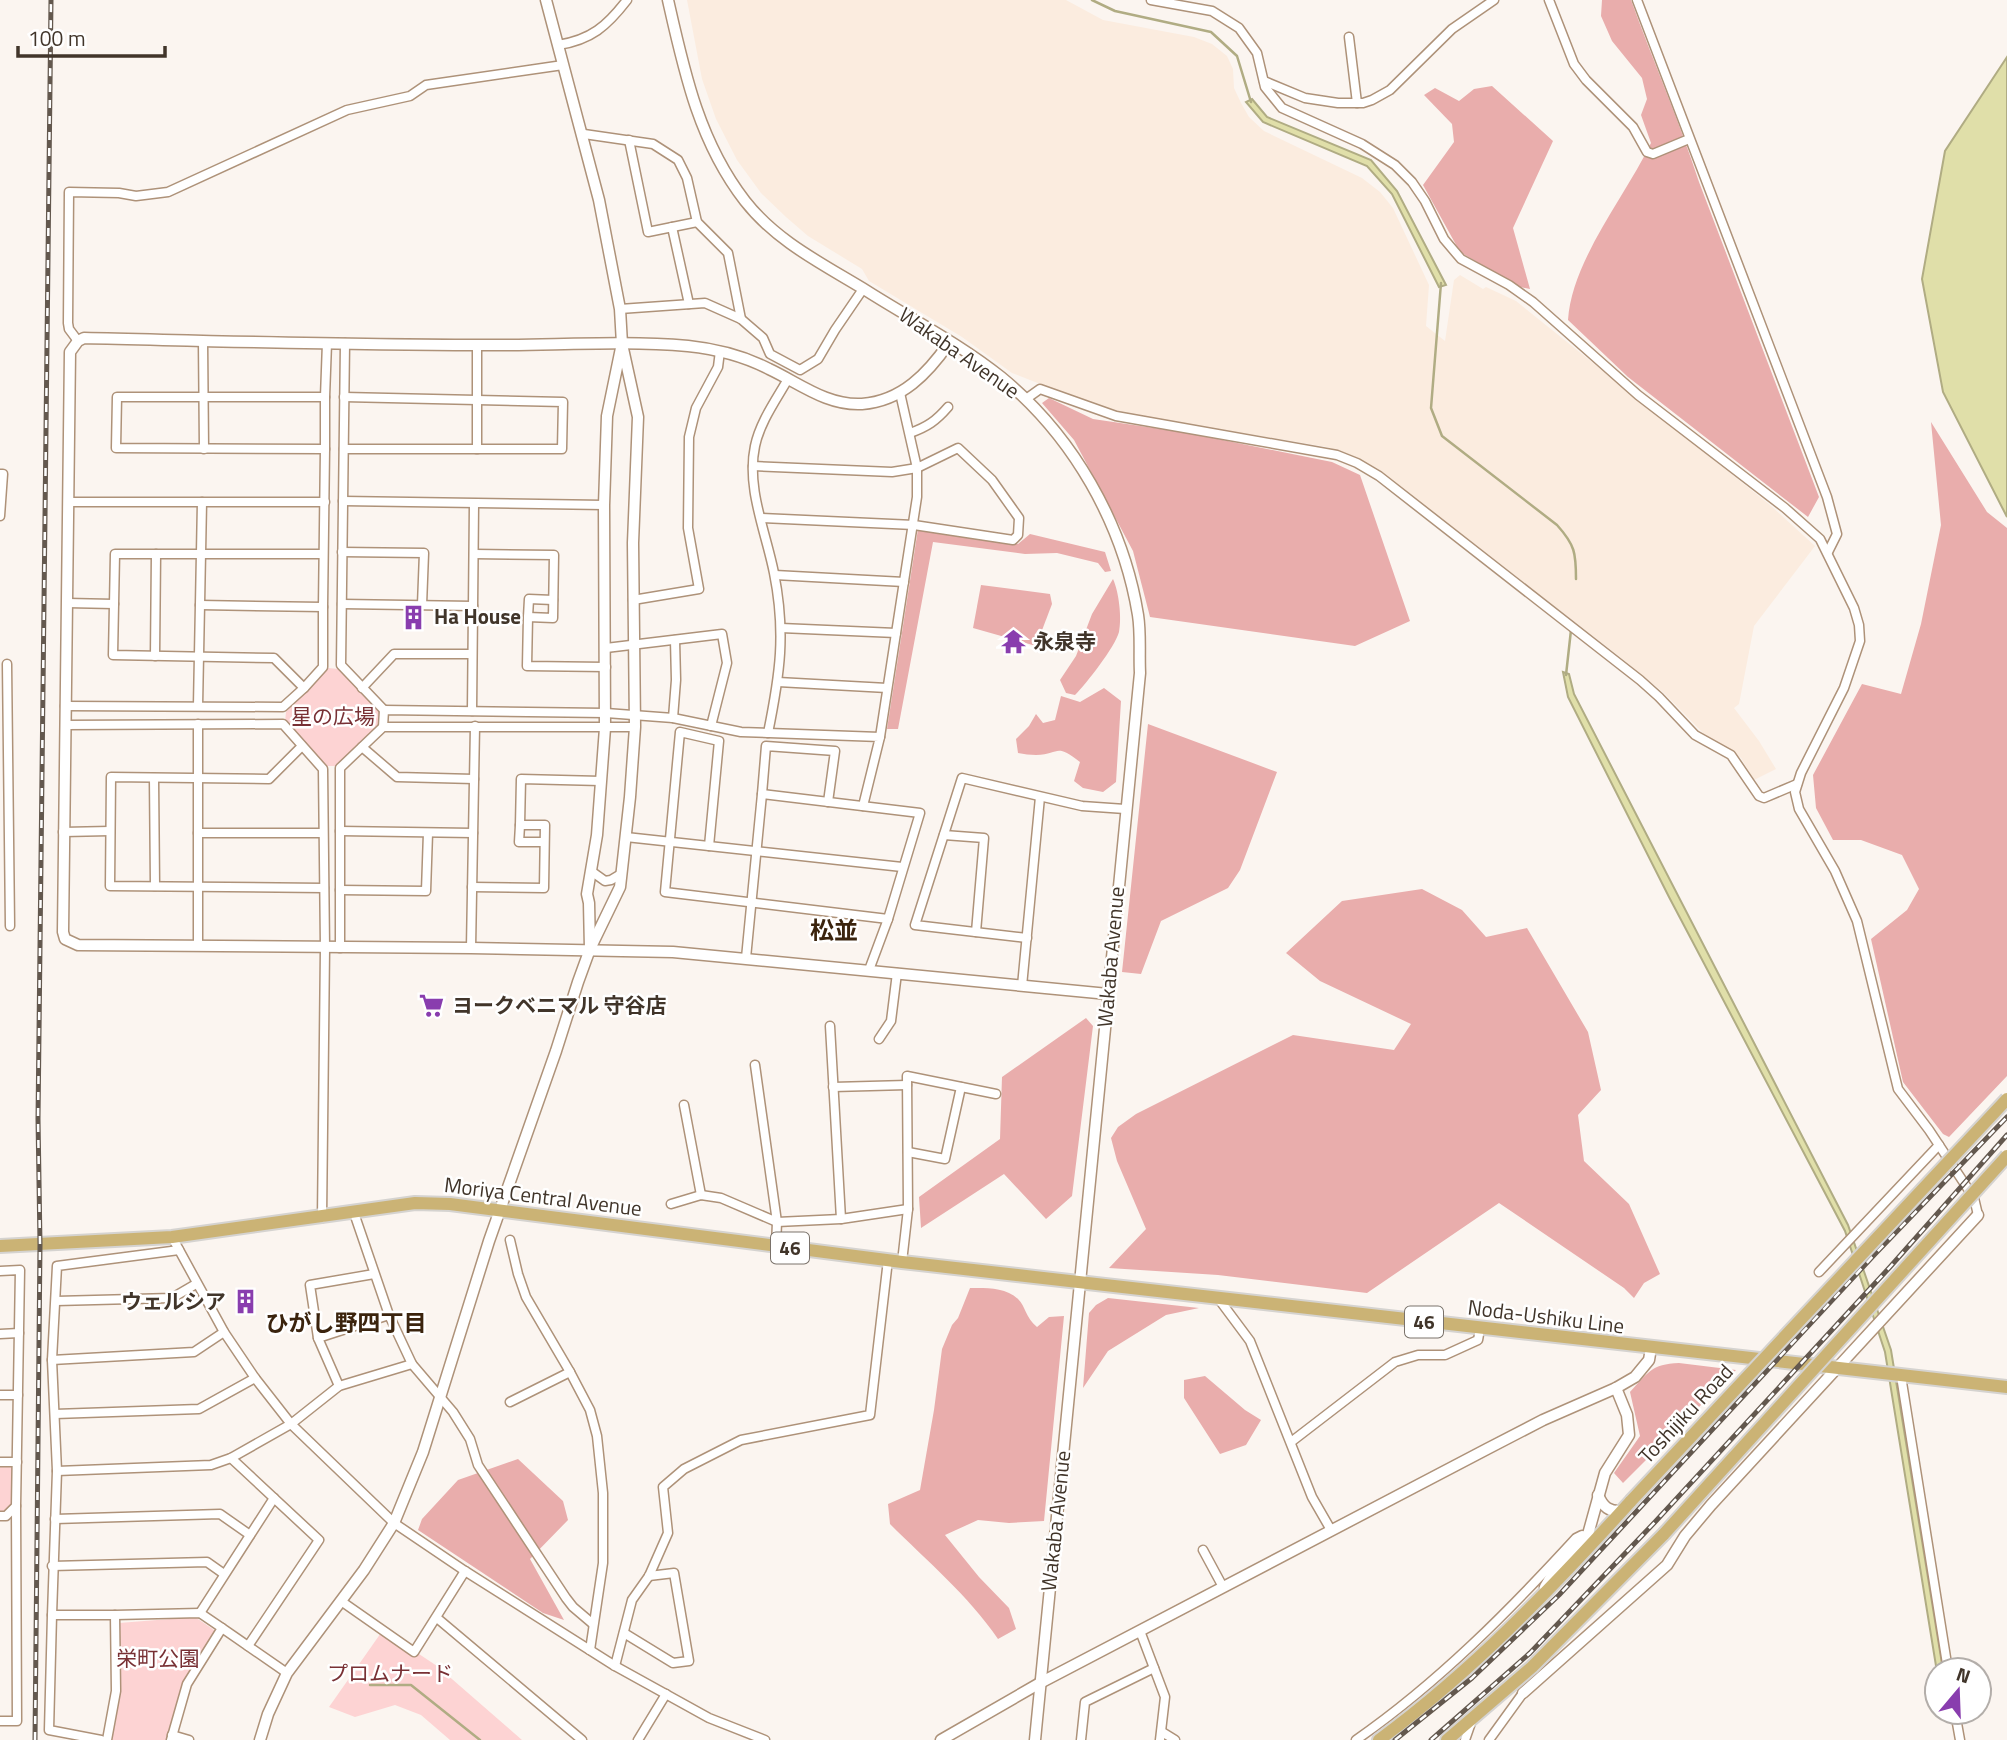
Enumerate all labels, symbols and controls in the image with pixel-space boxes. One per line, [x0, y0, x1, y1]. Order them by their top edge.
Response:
scale bar [18, 14, 164, 58]
text: 100 m [28, 22, 85, 54]
street label: Wakaba Avenue [893, 299, 1027, 406]
place label: Ha House [434, 600, 521, 632]
building icon: Ha House [400, 603, 428, 631]
place label: 永泉寺 [1033, 625, 1096, 657]
temple icon: 永泉寺 [999, 628, 1027, 656]
park label: 星の広場 [291, 700, 375, 732]
street label: Wakaba Avenue [1088, 885, 1132, 1029]
district label: 松並 [810, 912, 858, 948]
place label: ヨークベニマル 守谷店 [452, 989, 667, 1021]
supermarket icon: ヨークベニマル 守谷店 [418, 992, 446, 1020]
street label: Moriya Central Avenue [442, 1168, 644, 1224]
road number: 46 [771, 1232, 809, 1264]
place label: ウェルシア [121, 1285, 226, 1317]
building icon: ウェルシア [232, 1288, 260, 1316]
street label: Noda-Ushiku Line [1466, 1291, 1626, 1341]
district label: ひがし野四丁目 [266, 1305, 427, 1340]
road number: 46 [1405, 1306, 1443, 1338]
street label: Toshijiku Road [1630, 1356, 1740, 1470]
street label: Wakaba Avenue [1032, 1449, 1078, 1593]
park label: 栄町公園 [116, 1642, 200, 1674]
north arrow [1923, 1656, 1993, 1726]
park label: プロムナード [327, 1657, 453, 1689]
text: N [1953, 1659, 1975, 1690]

